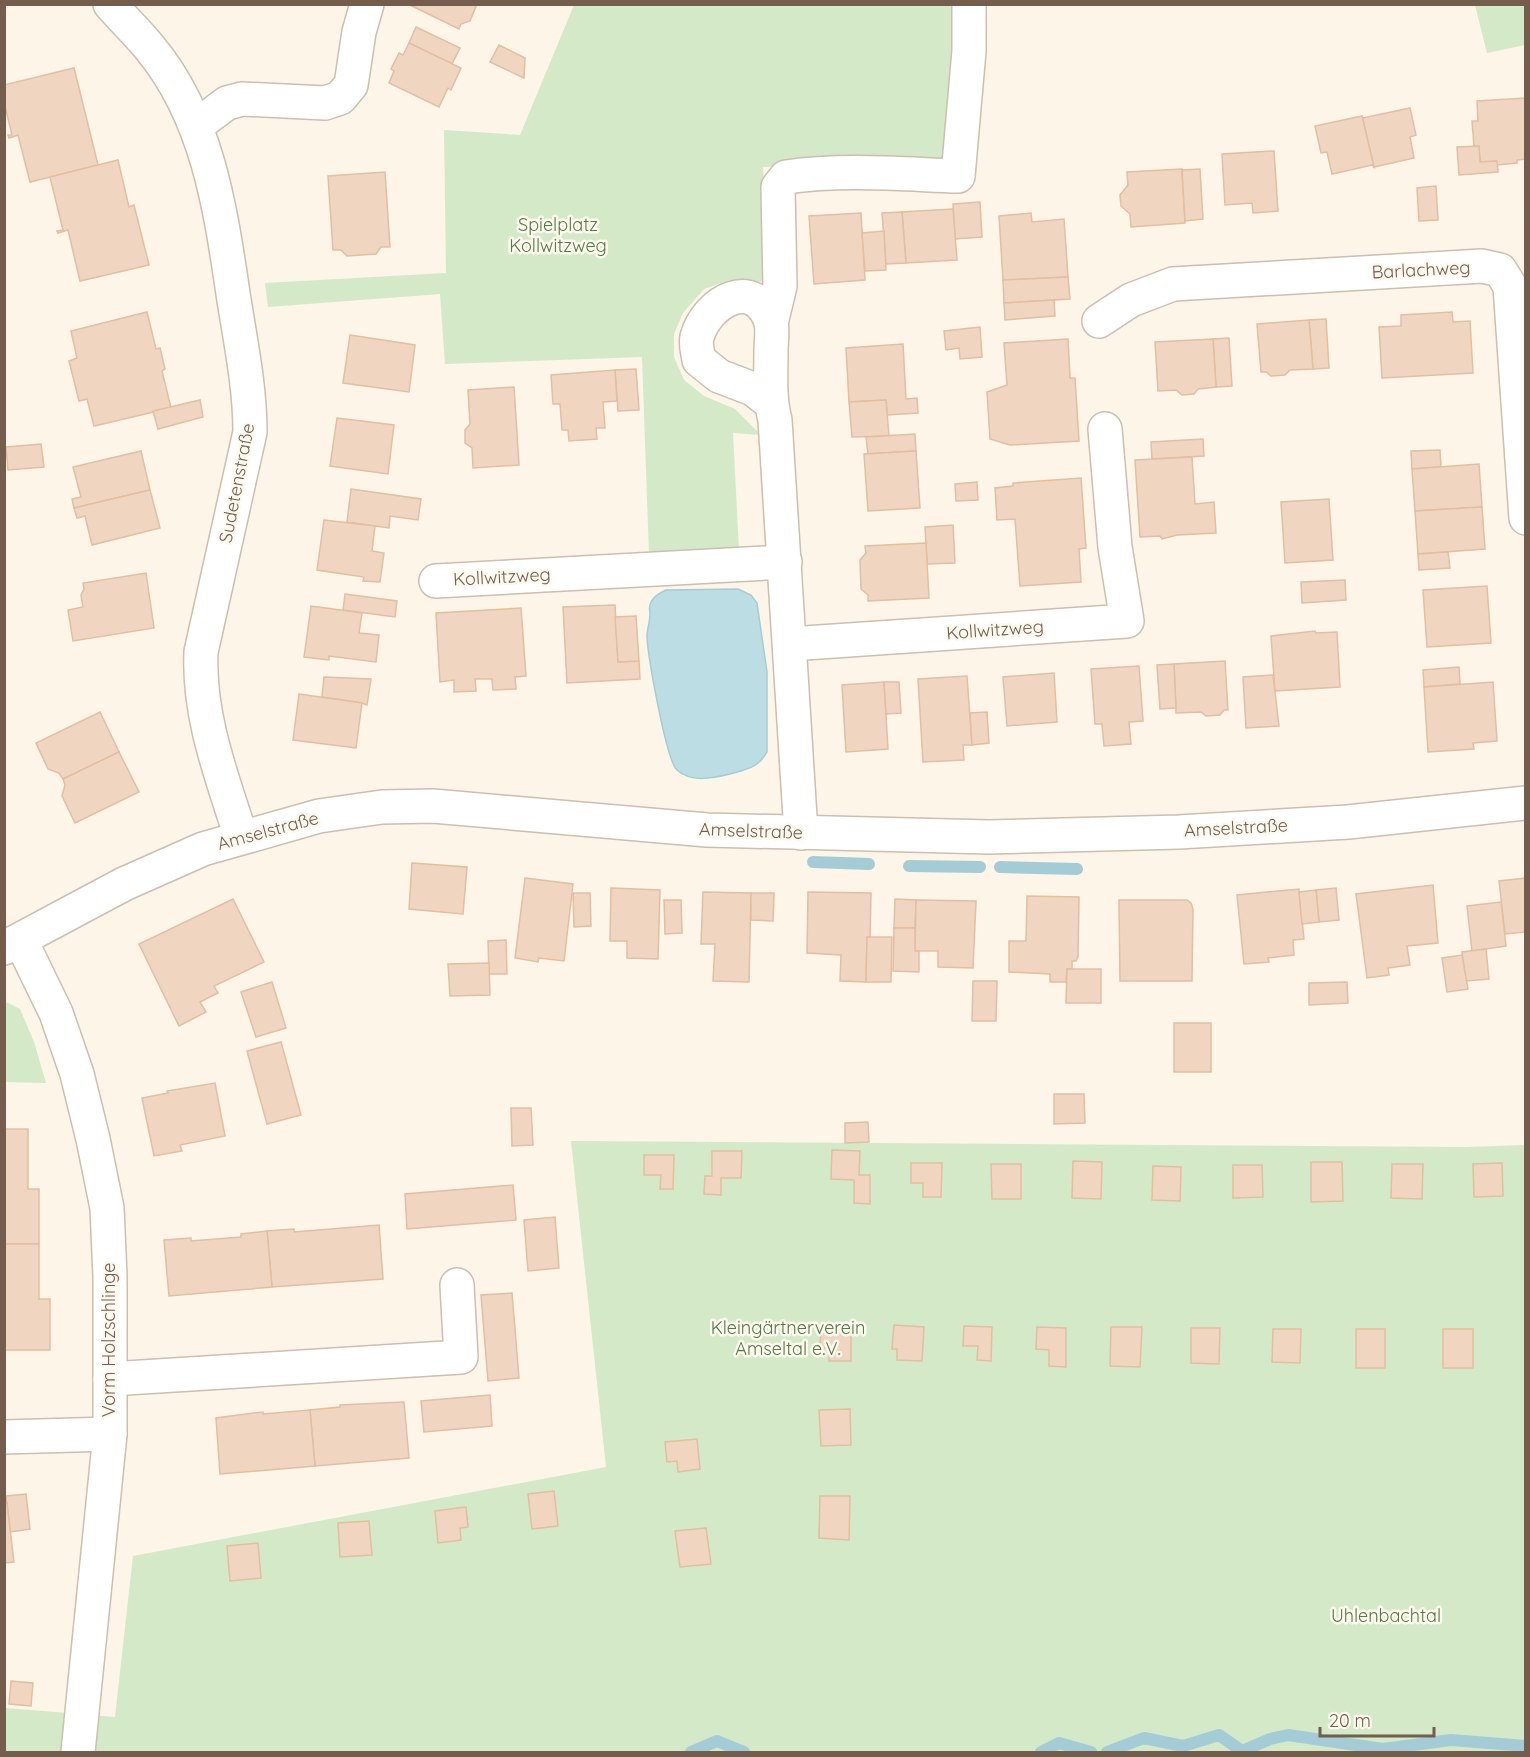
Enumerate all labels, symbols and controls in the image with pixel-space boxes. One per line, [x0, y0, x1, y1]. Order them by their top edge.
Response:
park label: Spielplatz Kollwitzweg [509, 213, 607, 257]
street label: Barlachweg [1371, 255, 1471, 284]
street label: Sudetenstraße [214, 421, 259, 545]
street label: Kollwitzweg [453, 562, 551, 591]
street label: Kollwitzweg [945, 615, 1044, 644]
street label: Amselstraße [215, 806, 321, 855]
street label: Amselstraße [1183, 813, 1289, 842]
street label: Amselstraße [699, 817, 803, 844]
street label: Vorm Holzschlinge [97, 1263, 120, 1417]
park label: Kleingärtnerverein Amseltal e.V. [711, 1316, 865, 1360]
park label: Uhlenbachtal [1331, 1604, 1441, 1627]
scale bar [1320, 1700, 1434, 1738]
text: 20 m [1329, 1709, 1371, 1732]

